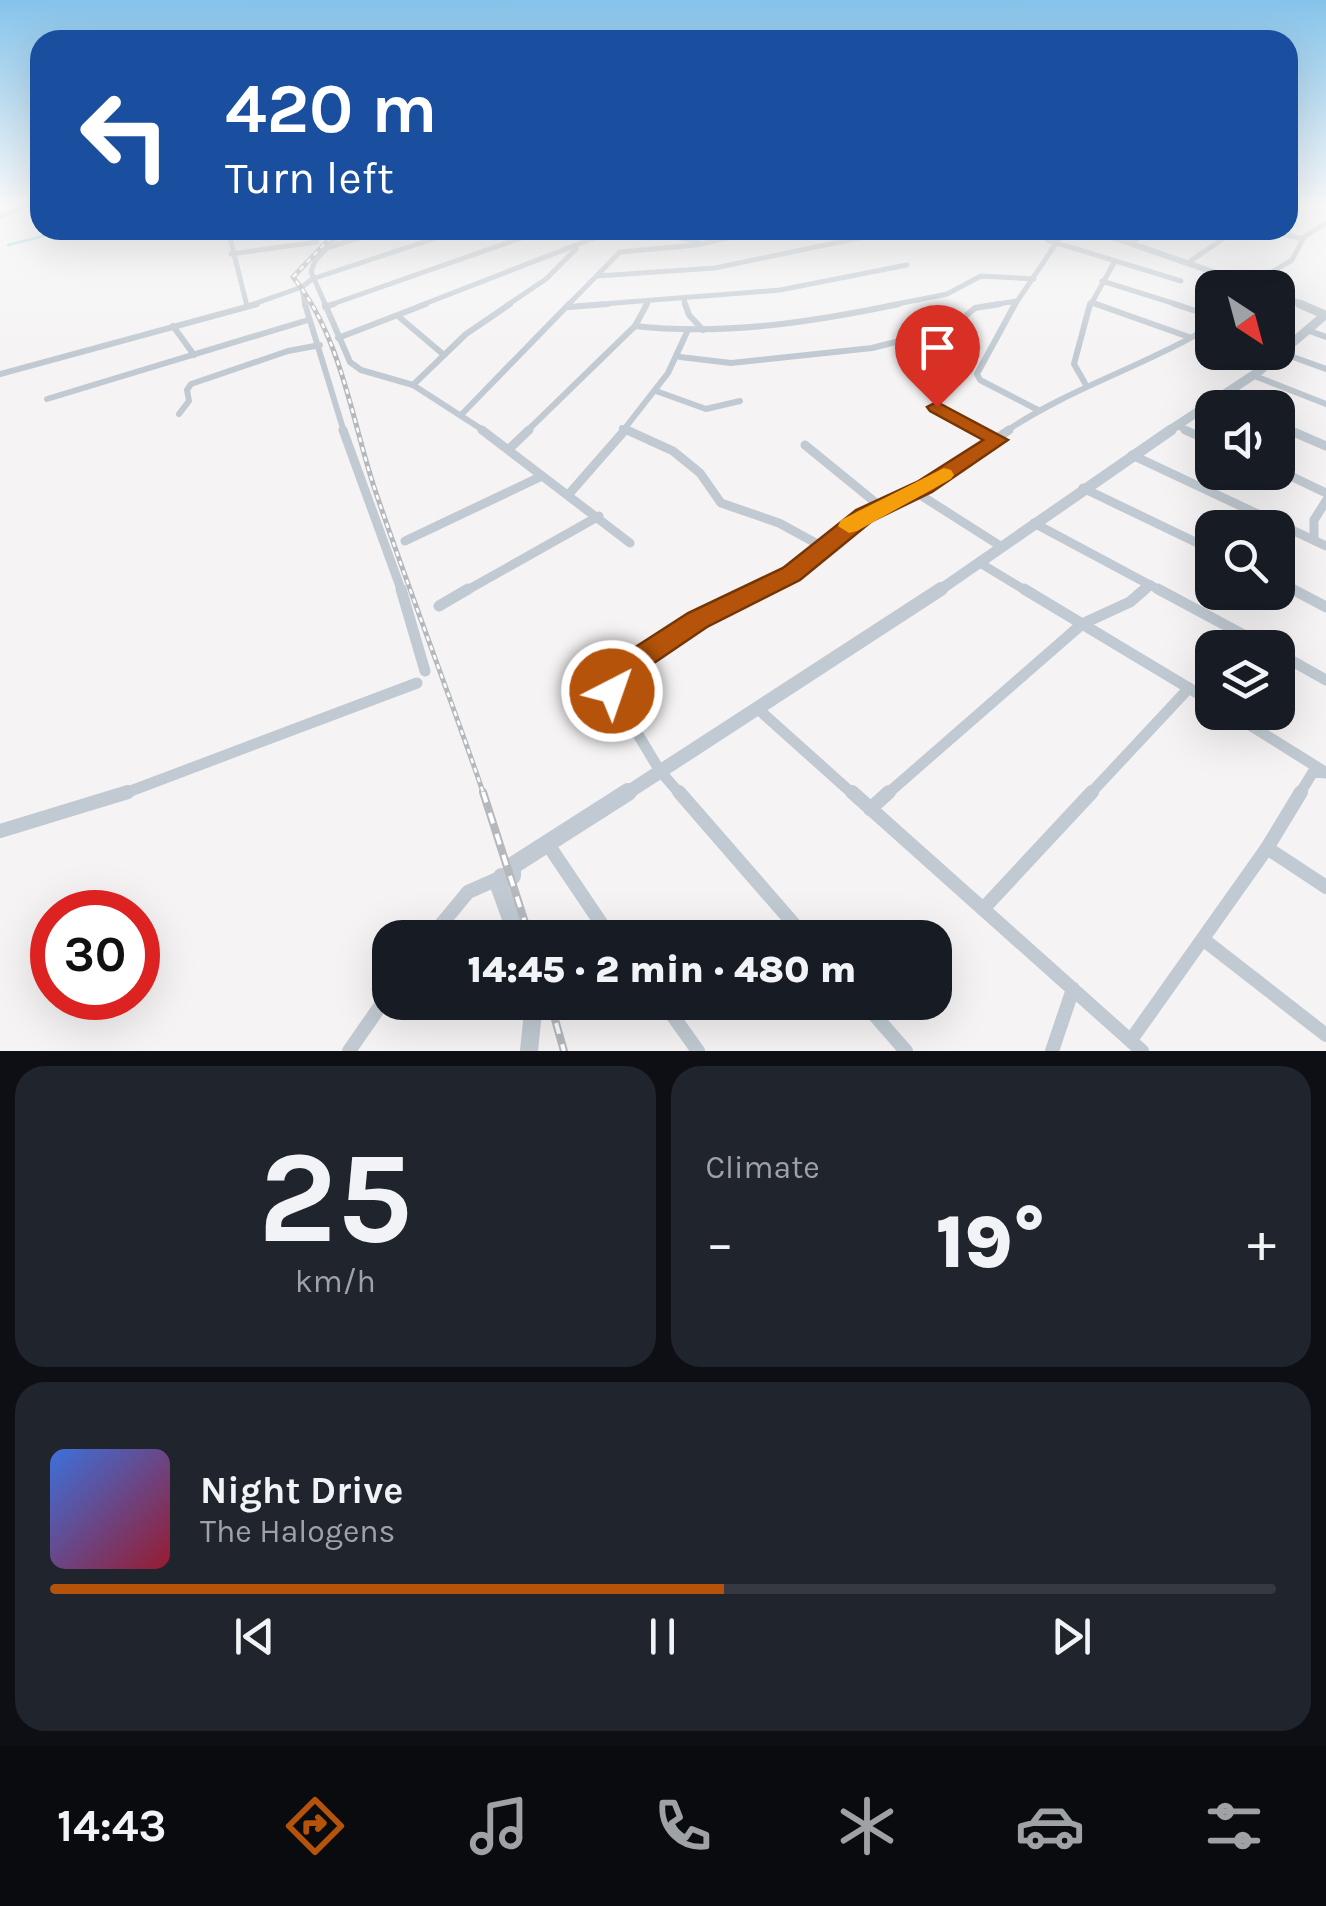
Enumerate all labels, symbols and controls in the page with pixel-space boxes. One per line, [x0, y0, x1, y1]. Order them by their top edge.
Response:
text: 420 m [225, 68, 437, 150]
icon: left [60, 70, 190, 200]
text: Turn left [225, 152, 394, 204]
north arrow [1195, 270, 1295, 370]
map controls [1195, 270, 1295, 730]
pin [895, 305, 980, 408]
icon: arrive [910, 320, 965, 375]
button: sound [1195, 390, 1295, 490]
button: search [1195, 510, 1295, 610]
button: layers [1195, 630, 1295, 730]
position arrow [560, 639, 664, 743]
speed limit sign: 30 [30, 890, 160, 1020]
text: 14:45 · 2 min · 480 m [468, 947, 856, 992]
text: 25 [258, 1122, 412, 1274]
text: Climate [706, 1149, 820, 1186]
text: 19° [936, 1198, 1046, 1286]
text: − [706, 1211, 734, 1275]
text: + [1247, 1211, 1276, 1275]
text: km/h [295, 1263, 376, 1300]
text: Night Drive [200, 1468, 403, 1513]
text: The Halogens [200, 1513, 395, 1550]
icon: previous [227, 1609, 282, 1664]
icon: pause [635, 1609, 690, 1664]
icon: next [1044, 1609, 1099, 1664]
icon: directions [280, 1791, 350, 1861]
icon: music [464, 1791, 534, 1861]
icon: phone [648, 1791, 718, 1861]
icon: climate [832, 1791, 902, 1861]
icon: car [1015, 1791, 1085, 1861]
icon: filters [1199, 1791, 1269, 1861]
text: 14:43 [57, 1800, 167, 1852]

